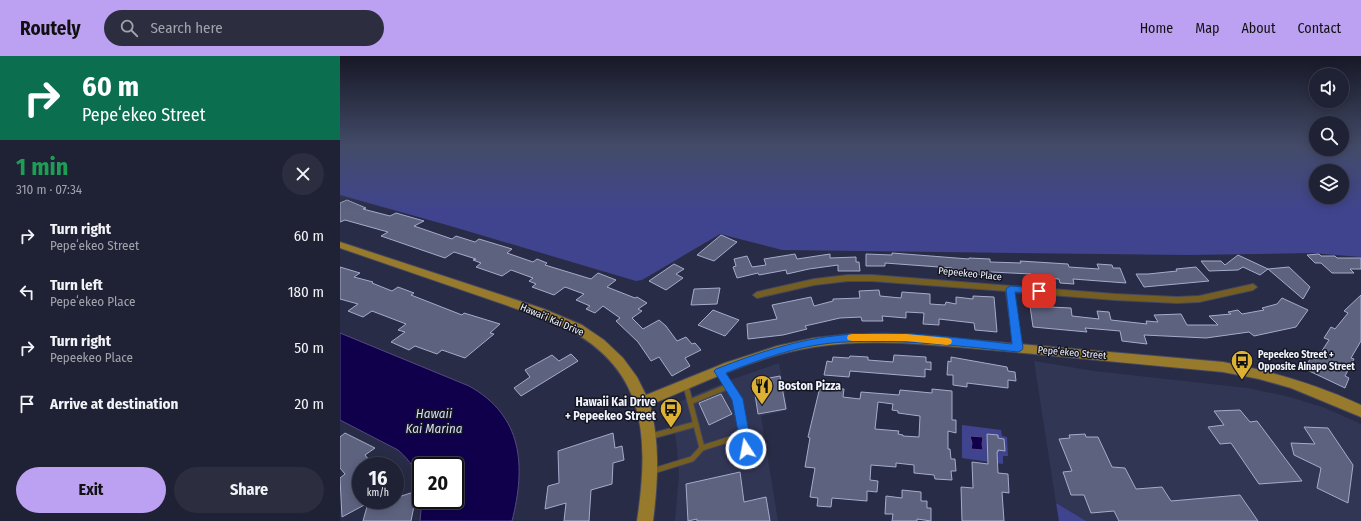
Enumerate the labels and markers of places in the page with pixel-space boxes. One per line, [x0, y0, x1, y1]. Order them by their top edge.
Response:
pin [1022, 274, 1056, 308]
bus stop icon: Pepeekeo Street + Opposite Ainapo Street [1229, 348, 1255, 381]
place label: Pepeekeo Street + Opposite Ainapo Street [1258, 349, 1355, 373]
restaurant icon: Boston Pizza [749, 373, 775, 406]
place label: Boston Pizza [778, 379, 841, 393]
place label: Hawaii Kai Drive + Pepeekeo Street [565, 395, 657, 423]
bus stop icon: Hawaii Kai Drive + Pepeekeo Street [658, 396, 684, 429]

